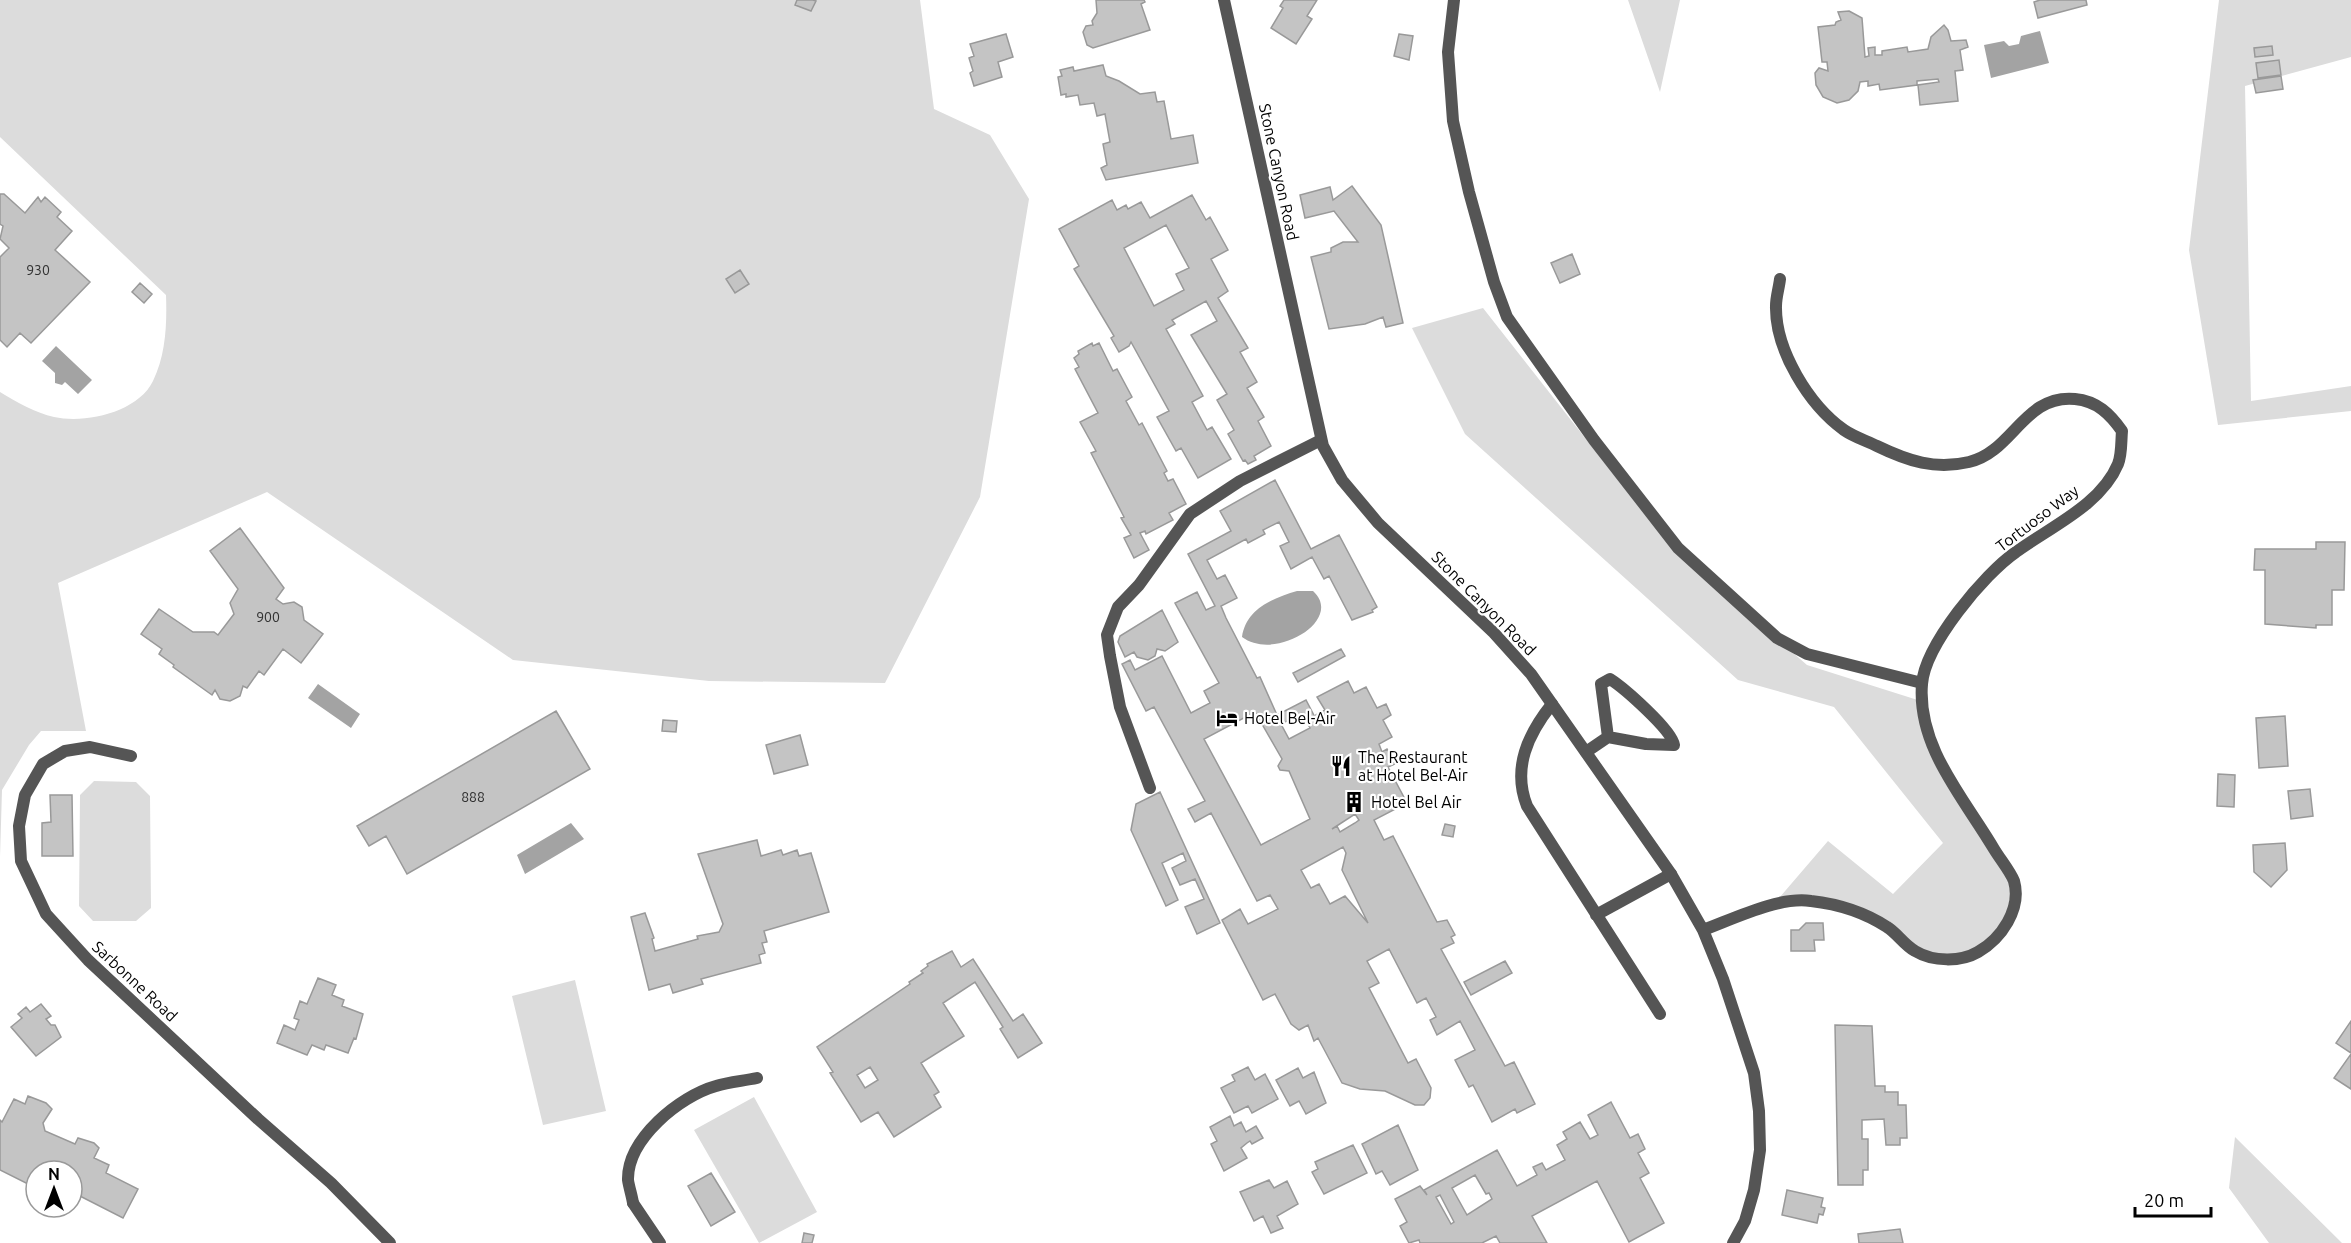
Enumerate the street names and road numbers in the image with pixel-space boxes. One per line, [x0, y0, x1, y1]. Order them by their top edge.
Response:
street label: Stone Canyon Road [1256, 102, 1302, 242]
street label: Tortuoso Way [1992, 481, 2082, 555]
street label: Stone Canyon Road [1428, 547, 1540, 659]
street label: Sarbonne Road [89, 937, 181, 1025]

